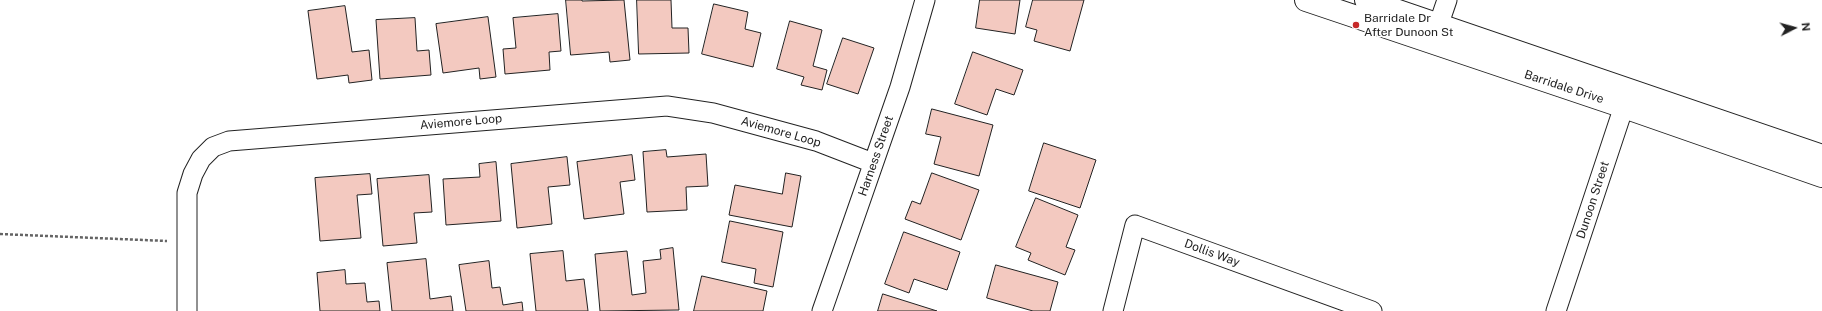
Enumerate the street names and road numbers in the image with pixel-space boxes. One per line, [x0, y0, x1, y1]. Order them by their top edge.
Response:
street label: Barridale Drive [1523, 67, 1605, 107]
street label: Aviemore Loop [419, 111, 503, 133]
street label: Aviemore Loop [739, 114, 823, 150]
street label: Harness Street [855, 114, 897, 198]
street label: Dunoon Street [1574, 159, 1612, 241]
street label: Dollis Way [1182, 236, 1242, 270]

